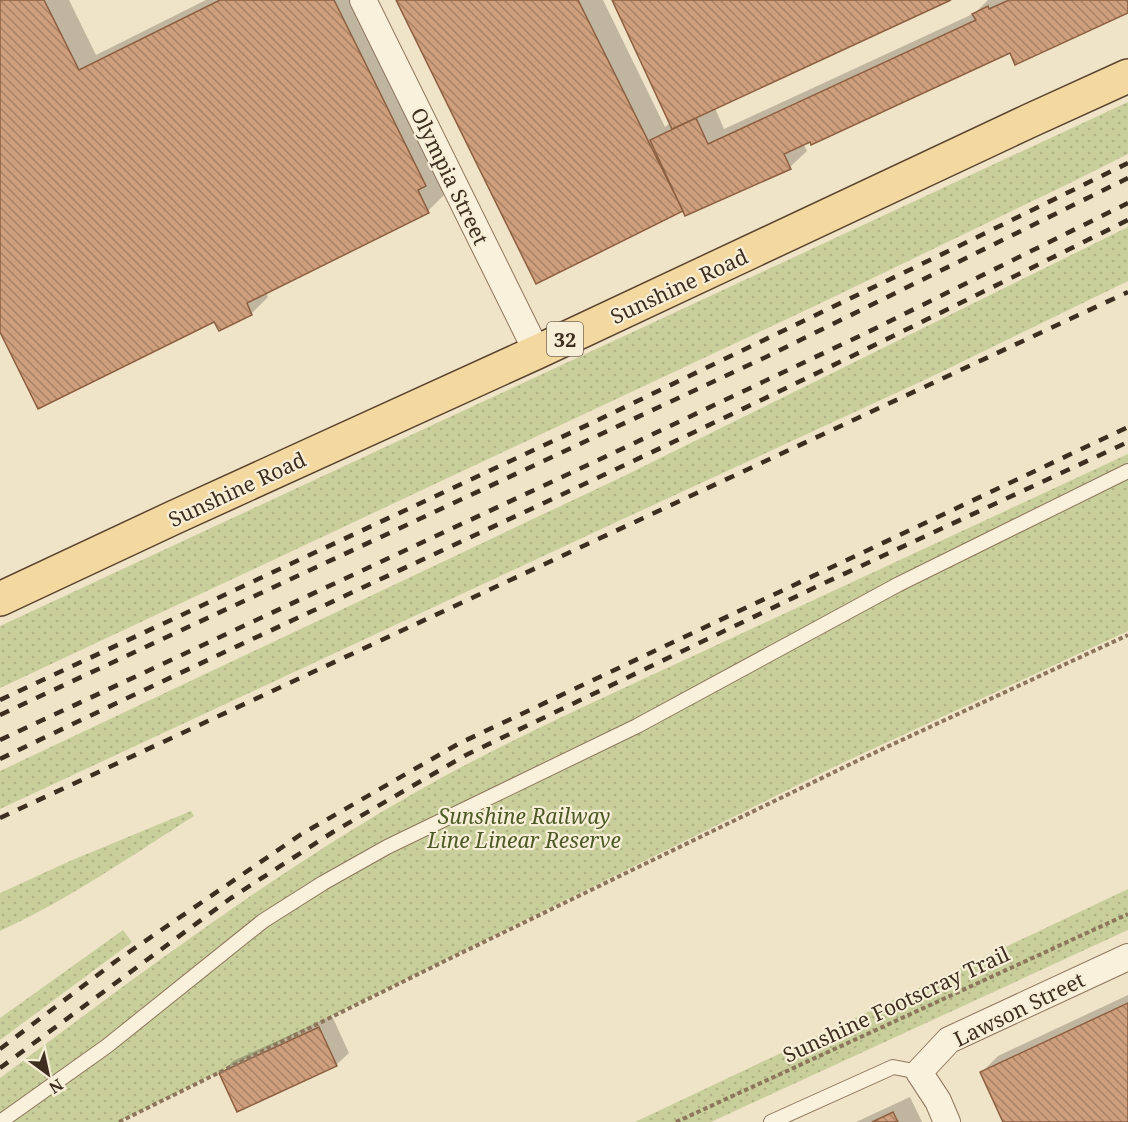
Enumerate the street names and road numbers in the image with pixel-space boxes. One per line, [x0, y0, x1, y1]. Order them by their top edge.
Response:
street label: Olympia Street [405, 103, 495, 249]
street label: Sunshine Road [606, 242, 752, 330]
road number: 32 [547, 322, 583, 356]
street label: Sunshine Road [164, 445, 310, 533]
street label: Sunshine Footscray Trail [778, 939, 1014, 1069]
street label: Lawson Street [949, 965, 1089, 1053]

